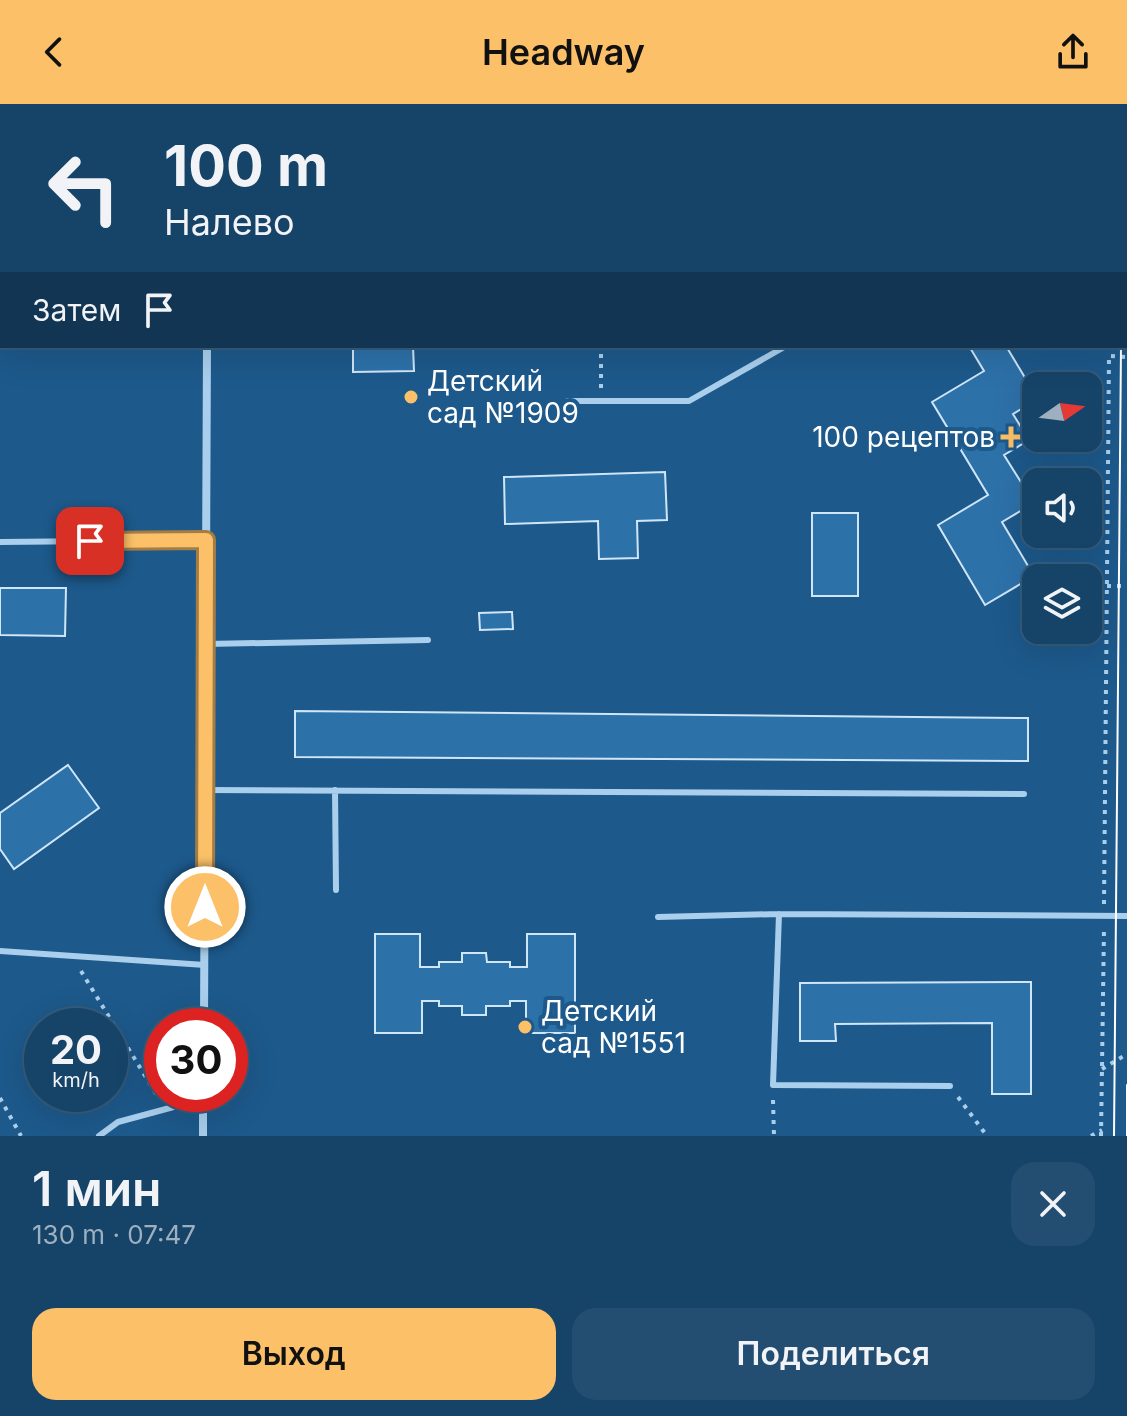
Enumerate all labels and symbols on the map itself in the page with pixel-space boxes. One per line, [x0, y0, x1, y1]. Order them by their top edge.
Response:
place label: Детский сад №1909 [427, 364, 579, 430]
north arrow [1022, 372, 1102, 452]
marker: Детский сад №1909 [402, 388, 420, 406]
place label: 100 рецептов [812, 420, 995, 454]
marker: 100 рецептов [1002, 428, 1020, 446]
pin [56, 507, 124, 575]
position arrow [163, 865, 247, 949]
place label: Детский сад №1551 [541, 994, 686, 1060]
speed limit sign: 30 [144, 1008, 248, 1112]
marker: Детский сад №1551 [516, 1018, 534, 1036]

